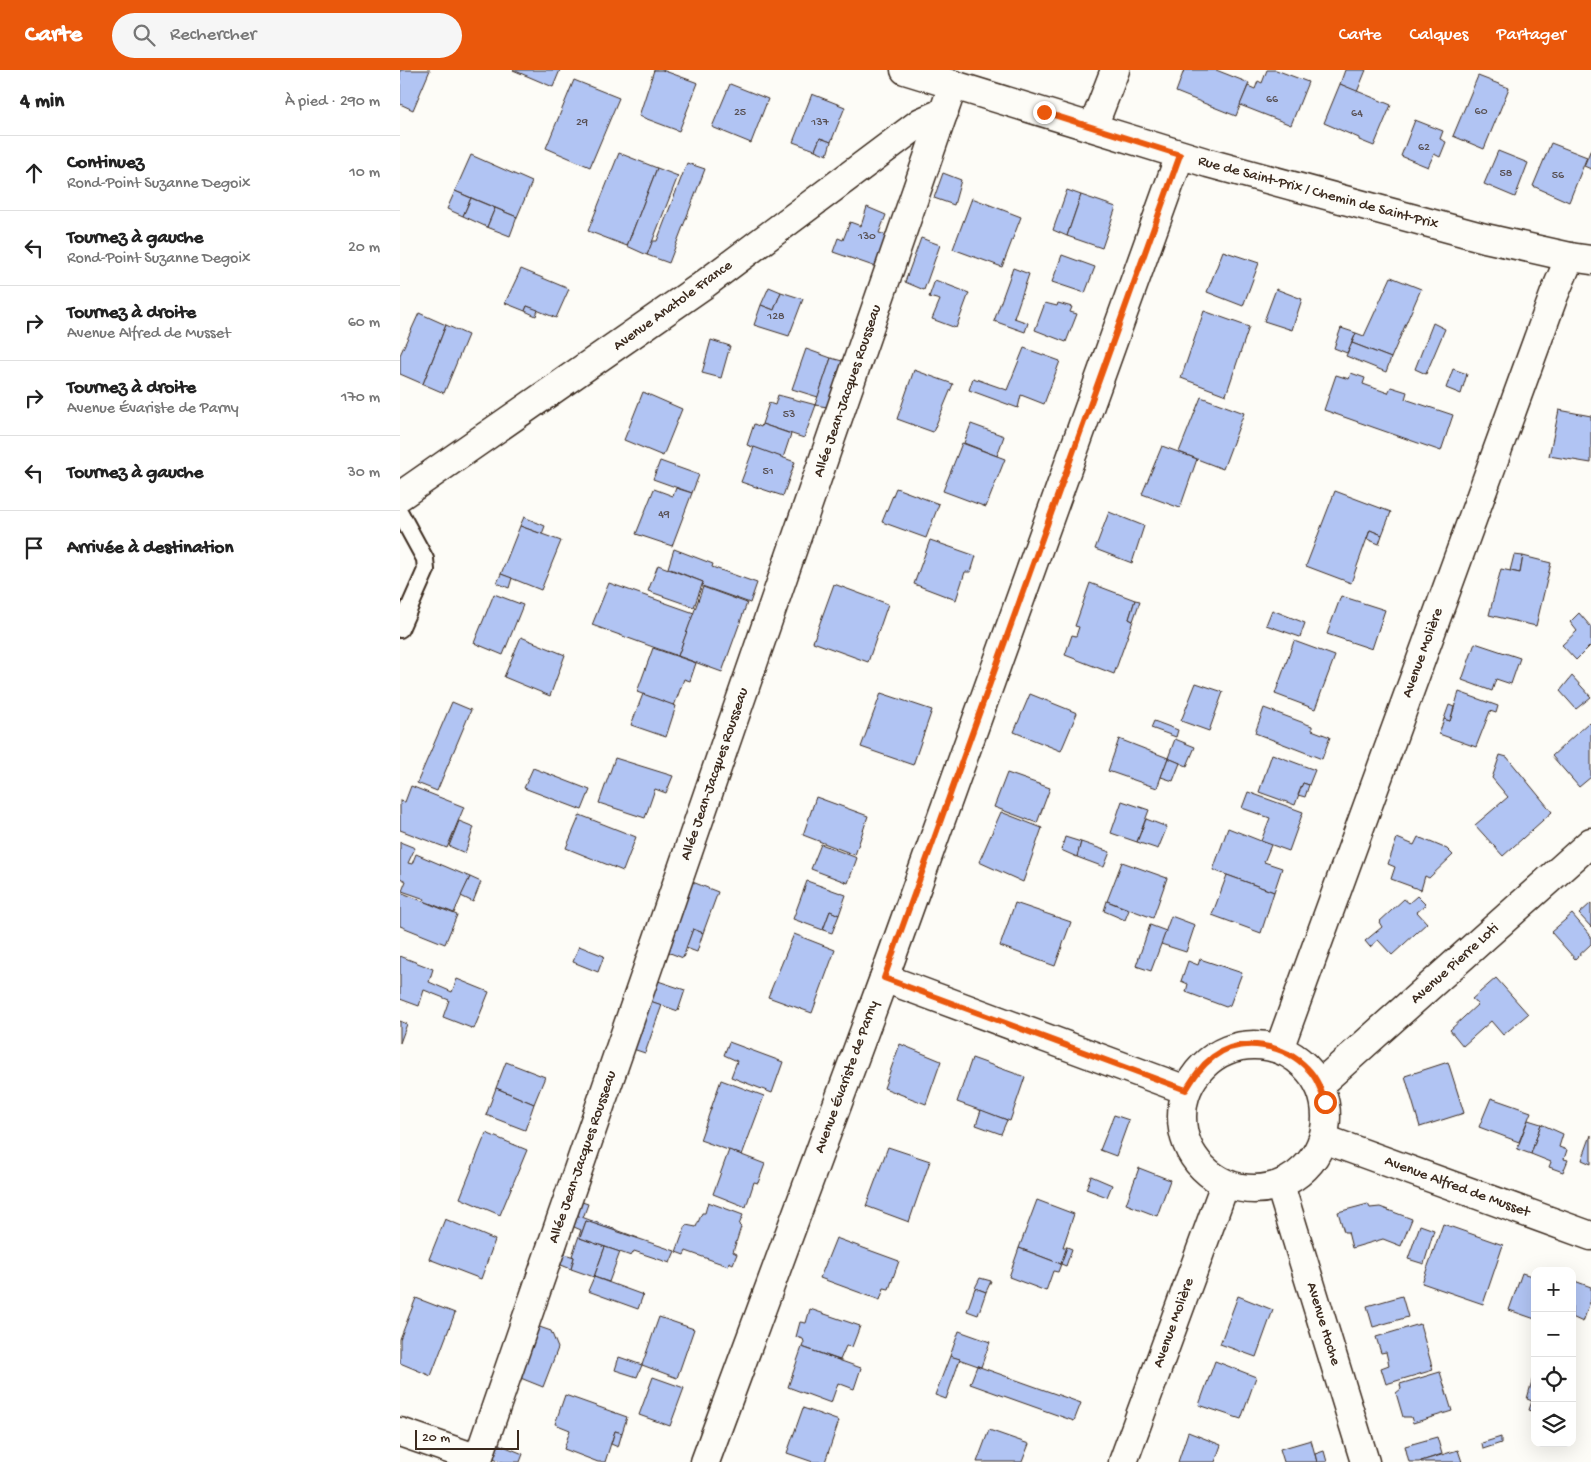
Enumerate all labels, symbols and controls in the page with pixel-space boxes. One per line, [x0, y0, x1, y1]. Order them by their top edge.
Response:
search box [112, 13, 462, 58]
text: Carte [25, 21, 82, 50]
icon: search [130, 21, 158, 49]
text: Rechercher [170, 24, 256, 47]
text: Carte [1339, 25, 1382, 46]
text: Calques [1410, 25, 1468, 46]
text: Partager [1496, 25, 1566, 46]
text: 4 min [20, 90, 64, 115]
text: À pied · 290 m [285, 93, 380, 112]
house number: 66 [1266, 93, 1279, 107]
route end [1033, 101, 1056, 124]
house number: 60 [1475, 105, 1488, 119]
house number: 25 [734, 106, 746, 120]
house number: 64 [1351, 107, 1363, 121]
house number: 29 [576, 116, 588, 130]
house number: 137 [810, 116, 829, 130]
house number: 62 [1418, 141, 1430, 155]
text: Continuez [67, 152, 144, 175]
street label: Rue de Saint-Prix / Chemin de Saint-Prix [1196, 152, 1440, 234]
icon: ahead [20, 159, 48, 187]
text: 10 m [349, 164, 380, 183]
house number: 58 [1500, 167, 1513, 181]
house number: 56 [1552, 169, 1565, 183]
text: Rond-Point Suzanne Degoix [67, 175, 250, 194]
text: Tournez à gauche [67, 227, 203, 250]
house number: 130 [857, 230, 876, 244]
icon: left [20, 234, 48, 262]
text: 20 m [348, 239, 380, 258]
text: Rond-Point Suzanne Degoix [67, 250, 250, 269]
street label: Avenue Anatole France [610, 257, 736, 355]
text: Tournez à droite [67, 302, 196, 325]
street label: Allée Jean-Jacques Rousseau [810, 302, 886, 480]
icon: right [20, 309, 48, 337]
house number: 128 [766, 310, 785, 324]
text: 60 m [348, 314, 380, 333]
text: Avenue Alfred de Musset [67, 325, 230, 344]
text: Tournez à droite [67, 377, 196, 400]
icon: right [20, 384, 48, 412]
text: 170 m [341, 389, 380, 408]
text: Avenue Évariste de Parny [67, 400, 239, 419]
house number: 53 [783, 408, 795, 422]
icon: left [20, 459, 48, 487]
text: Tournez à gauche [67, 462, 203, 485]
text: 30 m [347, 464, 380, 483]
house number: 51 [762, 465, 774, 479]
house number: 49 [658, 508, 670, 522]
icon: arrive [20, 534, 48, 562]
text: Arrivée à destination [67, 537, 233, 560]
street label: Avenue Molière [1398, 605, 1448, 700]
street label: Allée Jean-Jacques Rousseau [677, 685, 753, 863]
street label: Avenue Pierre Loti [1407, 920, 1503, 1008]
street label: Avenue Évariste de Parny [811, 998, 883, 1156]
street label: Allée Jean-Jacques Rousseau [545, 1068, 621, 1246]
route start [1314, 1091, 1337, 1114]
street label: Avenue Alfred de Musset [1382, 1152, 1534, 1222]
map controls [1531, 1267, 1576, 1447]
button: + [1531, 1267, 1576, 1312]
street label: Avenue Molière [1149, 1275, 1199, 1370]
street label: Avenue Hoche [1302, 1280, 1344, 1368]
button: − [1531, 1312, 1576, 1357]
button: locate [1531, 1357, 1576, 1402]
button: layers [1531, 1402, 1576, 1447]
scale bar [415, 1427, 519, 1450]
text: 20 m [422, 1430, 450, 1447]

